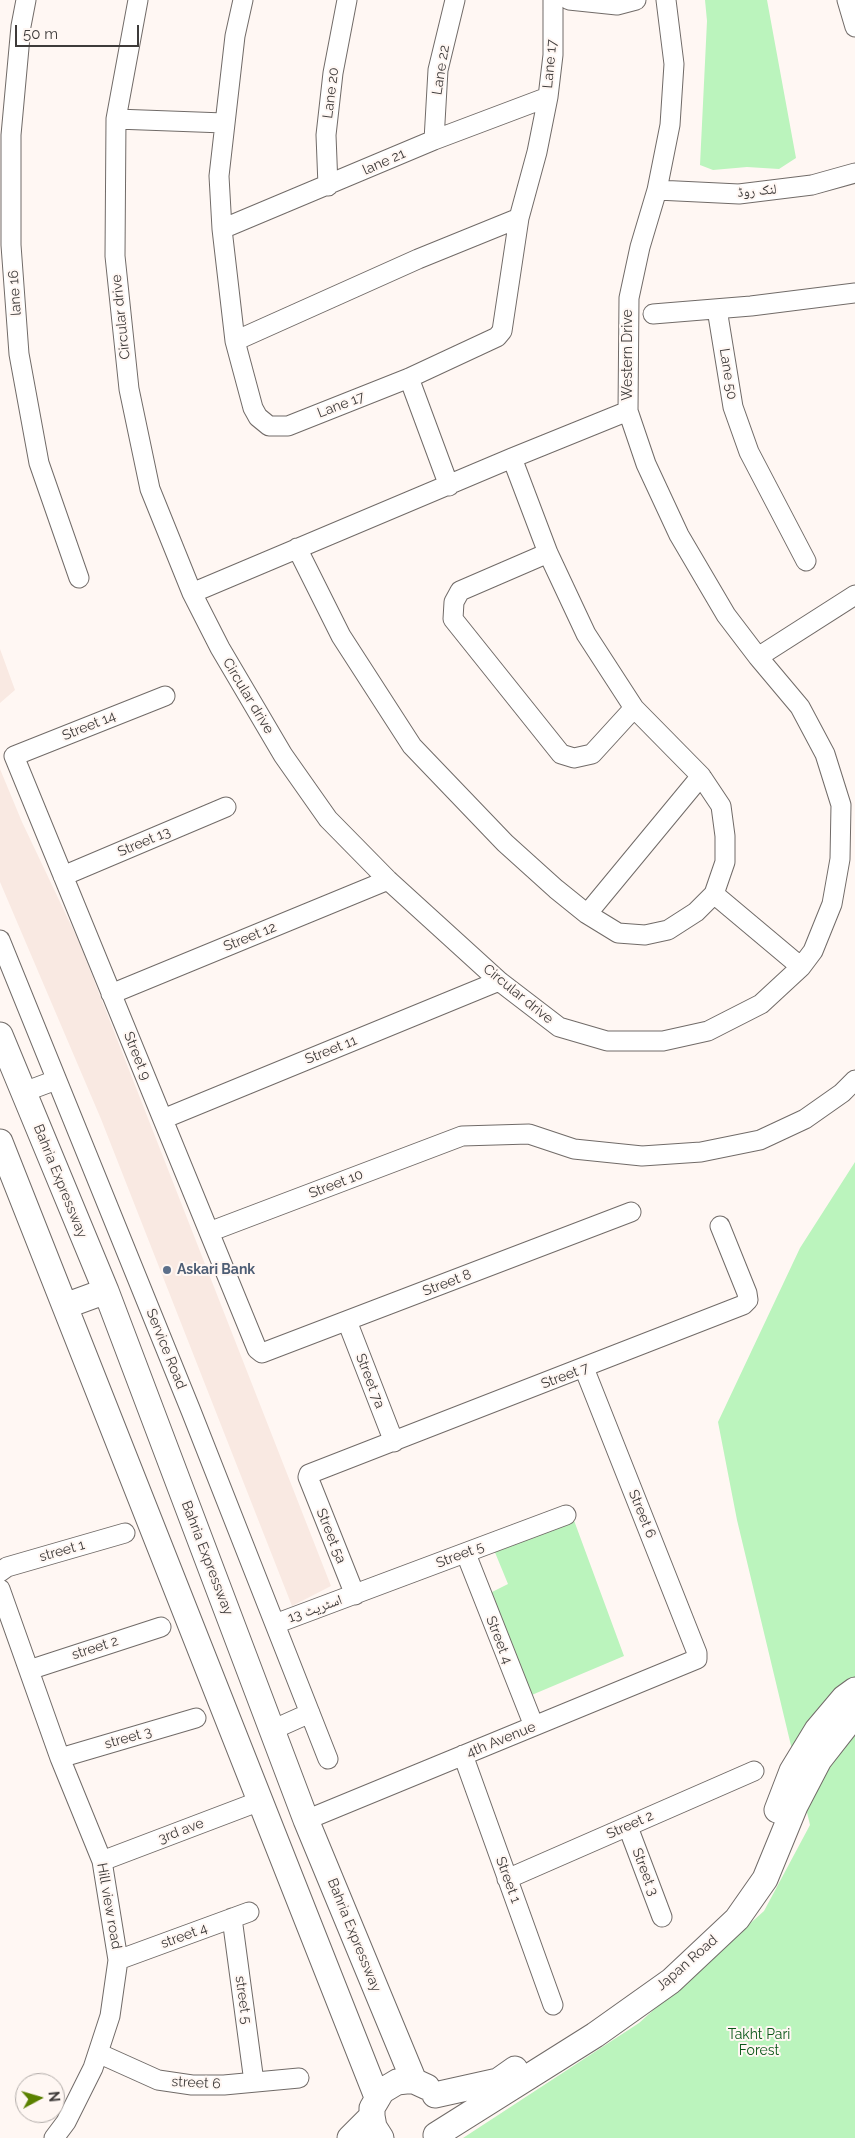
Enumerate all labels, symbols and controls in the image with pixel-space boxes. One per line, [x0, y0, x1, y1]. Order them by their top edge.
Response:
scale bar [18, 15, 141, 47]
text: 50 m [23, 25, 58, 43]
street label: Lane 17 [539, 39, 561, 89]
street label: Lane 22 [429, 44, 453, 96]
street label: Lane 20 [320, 66, 342, 120]
street label: lane 21 [360, 145, 408, 179]
street label: لنک روڈ [737, 181, 777, 201]
street label: lane 16 [5, 270, 25, 316]
street label: Circular drive [108, 274, 134, 360]
street label: Western Drive [620, 309, 636, 401]
street label: Lane 50 [716, 347, 740, 401]
street label: Lane 17 [315, 388, 367, 422]
street label: Circular drive [219, 655, 277, 737]
street label: Street 14 [60, 708, 118, 744]
street label: Street 13 [115, 823, 173, 861]
street label: Street 12 [221, 919, 279, 955]
street label: Circular drive [480, 961, 556, 1027]
street label: Street 9 [120, 1029, 154, 1083]
street label: Street 11 [303, 1032, 359, 1068]
street label: Bahria Expressway [30, 1122, 90, 1240]
street label: Street 10 [306, 1166, 366, 1202]
place label: Askari Bank [177, 1262, 255, 1278]
marker: Askari Bank [161, 1264, 173, 1276]
street label: Street 8 [420, 1266, 474, 1300]
street label: Service Road [142, 1306, 190, 1392]
street label: Street 7a [352, 1351, 388, 1411]
street label: Street 7 [539, 1359, 591, 1393]
street label: Street 6 [625, 1487, 659, 1541]
street label: Bahria Expressway [177, 1499, 237, 1617]
street label: Street 5a [312, 1506, 350, 1566]
street label: street 1 [37, 1536, 87, 1566]
street label: Street 5 [434, 1538, 486, 1572]
street label: اسٹریٹ 13 [286, 1591, 344, 1627]
street label: Street 4 [482, 1614, 516, 1666]
street label: street 2 [70, 1633, 120, 1663]
street label: 4th Avenue [464, 1719, 538, 1761]
street label: street 3 [102, 1723, 154, 1753]
street label: Street 2 [604, 1807, 656, 1843]
street label: 3rd ave [156, 1815, 206, 1847]
street label: Street 3 [628, 1846, 662, 1898]
street label: Street 1 [492, 1854, 524, 1906]
street label: Hill view road [93, 1861, 125, 1951]
street label: Bahria Expressway [324, 1876, 384, 1994]
street label: street 4 [158, 1920, 210, 1952]
street label: Japan Road [653, 1932, 721, 1994]
street label: street 5 [231, 1975, 255, 2025]
park label: Takht Pari Forest [728, 2027, 790, 2060]
north arrow [15, 2073, 65, 2123]
street label: street 6 [171, 2073, 221, 2093]
text: N [45, 2090, 62, 2103]

